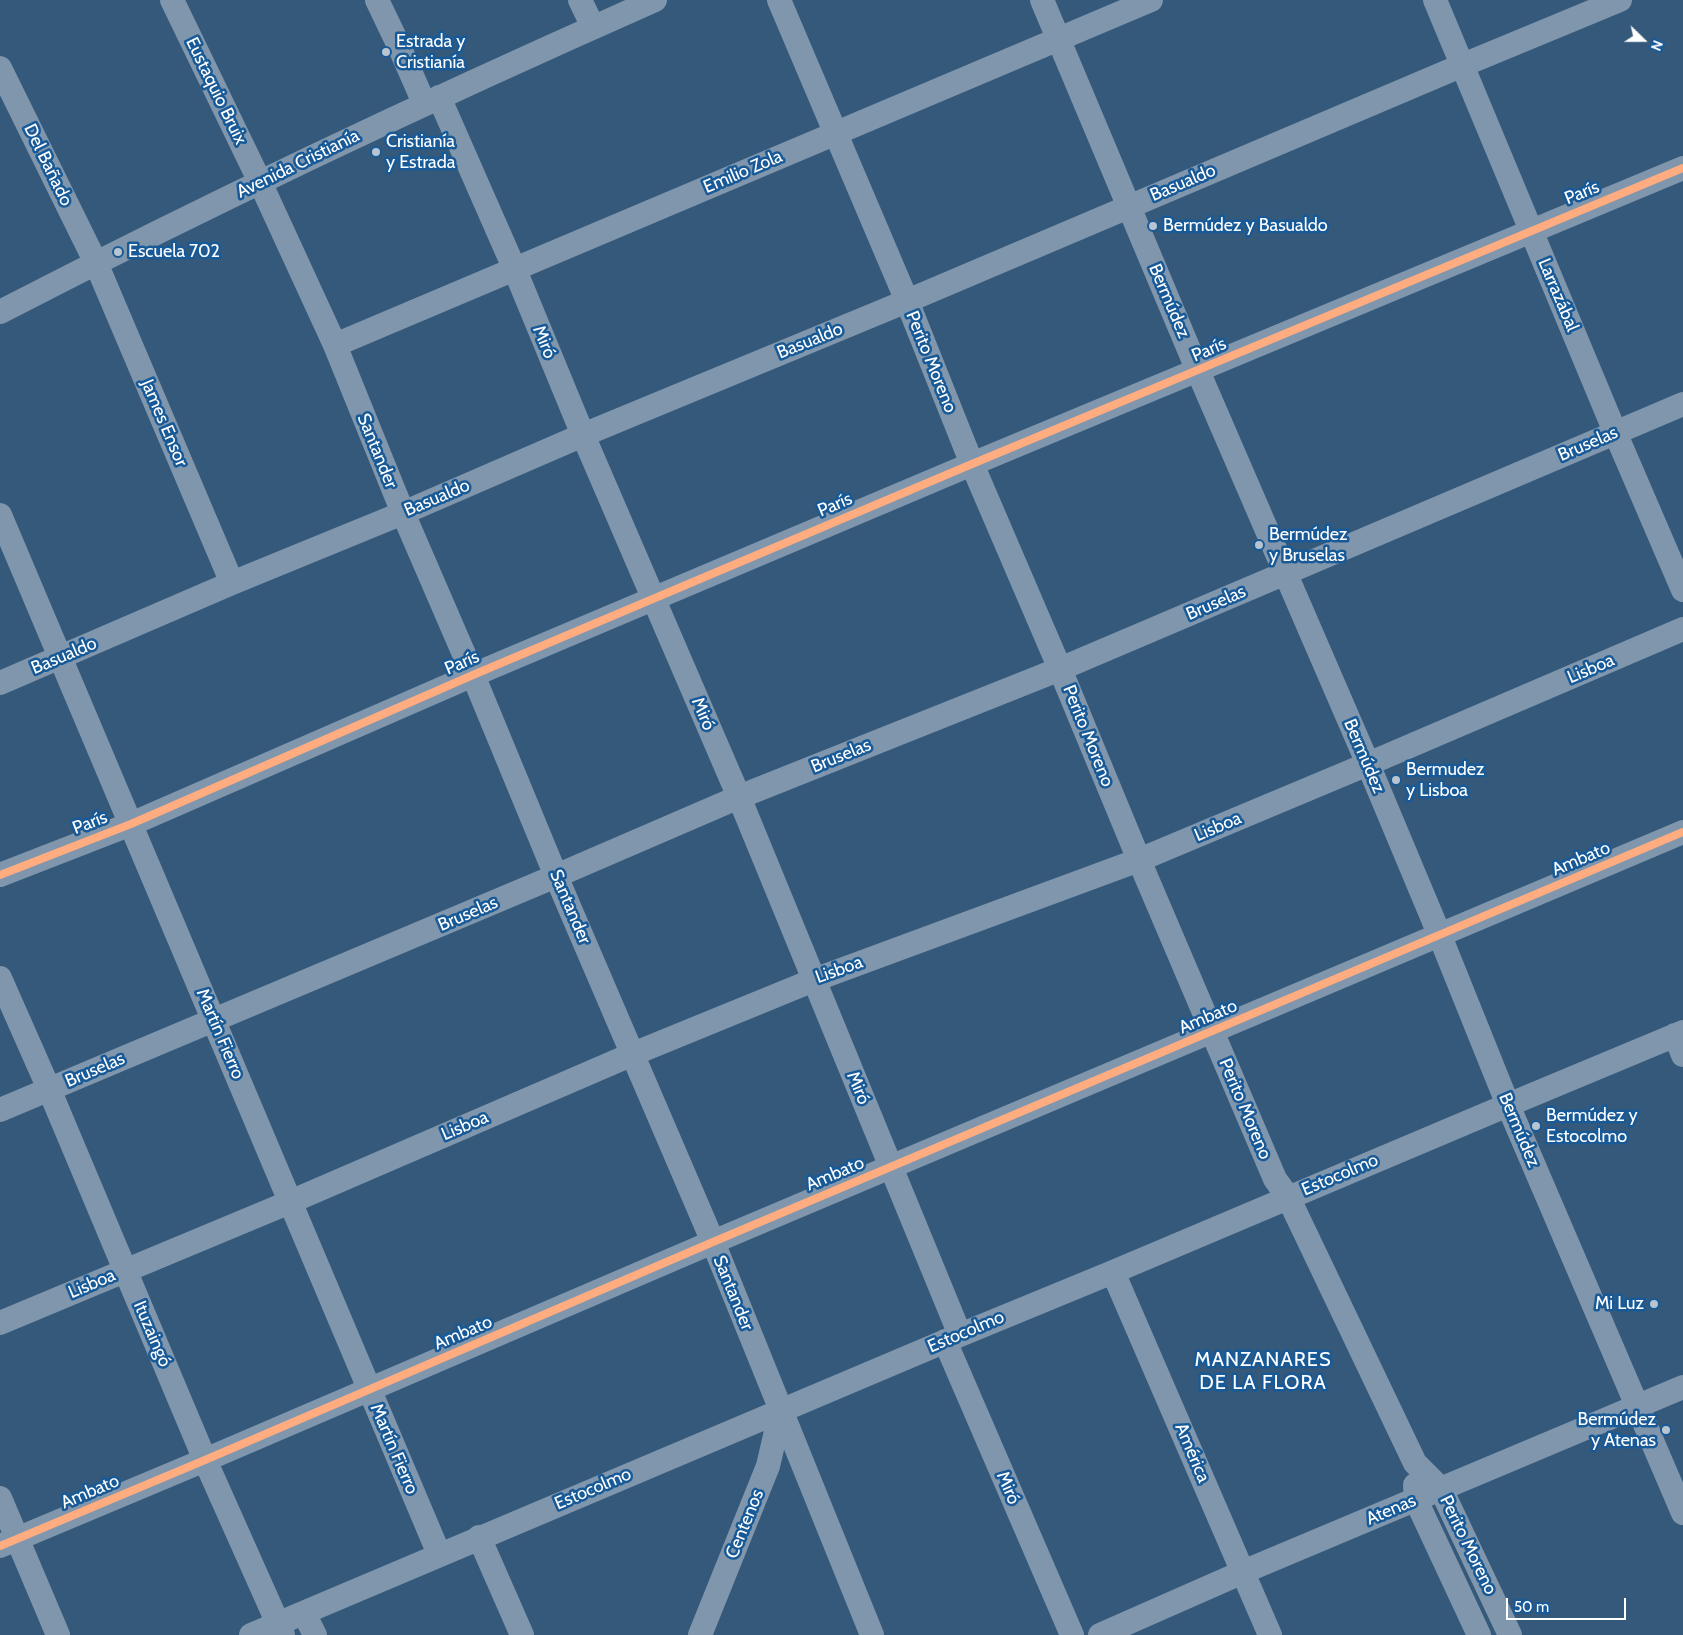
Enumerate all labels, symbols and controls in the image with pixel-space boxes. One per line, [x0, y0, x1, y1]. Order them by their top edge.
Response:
north arrow [1618, 15, 1668, 65]
place label: Estrada y Cristianía [396, 31, 465, 74]
street label: Eustaquio Bruix [181, 34, 251, 148]
text: N [1647, 38, 1667, 54]
marker: Estrada y Cristianía [380, 46, 392, 58]
street label: Del Bañado [19, 121, 77, 209]
street label: Avenida Cristianía [233, 125, 363, 203]
place label: Cristianía y Estrada [386, 131, 455, 173]
marker: Cristianía y Estrada [370, 146, 382, 158]
street label: Emilio Zola [700, 146, 786, 198]
street label: Basualdo [1147, 160, 1219, 206]
street label: París [1561, 176, 1603, 210]
place label: Bermúdez y Basualdo [1163, 215, 1328, 237]
marker: Bermúdez y Basualdo [1147, 220, 1159, 232]
place label: Escuela 702 [128, 241, 220, 263]
marker: Escuela 702 [112, 246, 124, 258]
street label: Larrazábal [1533, 255, 1583, 335]
street label: Bermúdez [1144, 261, 1194, 341]
street label: Perito Moreno [901, 308, 961, 416]
street label: Basualdo [774, 318, 846, 364]
street label: Miró [528, 322, 560, 362]
street label: París [1188, 333, 1230, 367]
street label: James Ensor [136, 376, 192, 470]
street label: Santander [352, 410, 402, 492]
street label: Bruselas [1555, 422, 1621, 466]
street label: Basualdo [401, 475, 473, 521]
street label: París [814, 488, 856, 522]
place label: Bermúdez y Bruselas [1269, 524, 1348, 566]
marker: Bermúdez y Bruselas [1253, 539, 1265, 551]
street label: Bruselas [1183, 581, 1249, 625]
street label: Basualdo [28, 633, 100, 679]
street label: París [441, 646, 483, 680]
street label: Lisboa [1564, 650, 1618, 688]
street label: Perito Moreno [1058, 682, 1118, 790]
street label: Miró [686, 694, 720, 734]
street label: Bermúdez [1339, 716, 1389, 796]
street label: Bruselas [808, 734, 874, 778]
place label: Bermudez y Lisboa [1406, 759, 1485, 802]
marker: Bermudez y Lisboa [1390, 774, 1402, 786]
street label: París [69, 807, 111, 839]
street label: Lisboa [1191, 808, 1245, 846]
street label: Ambato [1549, 837, 1613, 881]
street label: Santander [545, 867, 595, 947]
street label: Bruselas [435, 892, 501, 936]
street label: Lisboa [812, 952, 866, 988]
street label: Martín Fierro [191, 986, 249, 1082]
street label: Ambato [1176, 995, 1240, 1039]
street label: Bruselas [62, 1048, 128, 1092]
street label: Perito Moreno [1214, 1055, 1276, 1163]
street label: Miró [842, 1068, 874, 1108]
street label: Bermúdez [1494, 1090, 1544, 1170]
place label: Bermúdez y Estocolmo [1546, 1105, 1638, 1148]
street label: Lisboa [438, 1107, 492, 1145]
marker: Bermúdez y Estocolmo [1530, 1120, 1542, 1132]
street label: Estocolmo [1298, 1149, 1382, 1201]
street label: Ambato [803, 1152, 867, 1196]
street label: Santander [708, 1252, 758, 1334]
street label: Lisboa [65, 1265, 119, 1303]
place label: Mi Luz [1595, 1293, 1644, 1315]
street label: Ituzaingó [128, 1298, 176, 1370]
marker: Mi Luz [1648, 1298, 1660, 1310]
street label: Estocolmo [924, 1306, 1008, 1358]
street label: Ambato [431, 1311, 495, 1355]
district label: MANZANARES DE LA FLORA [1193, 1348, 1333, 1395]
street label: Martín Fierro [365, 1401, 423, 1497]
place label: Bermúdez y Atenas [1577, 1409, 1656, 1452]
street label: América [1170, 1420, 1214, 1486]
marker: Bermúdez y Atenas [1660, 1424, 1672, 1436]
street label: Estocolmo [551, 1463, 635, 1515]
street label: Miró [991, 1468, 1025, 1508]
street label: Ambato [58, 1470, 122, 1514]
street label: Centenos [721, 1486, 769, 1562]
street label: Atenas [1363, 1490, 1419, 1530]
street label: Perito Moreno [1435, 1492, 1501, 1598]
scale bar [1508, 1588, 1628, 1620]
text: 50 m [1514, 1598, 1549, 1616]

